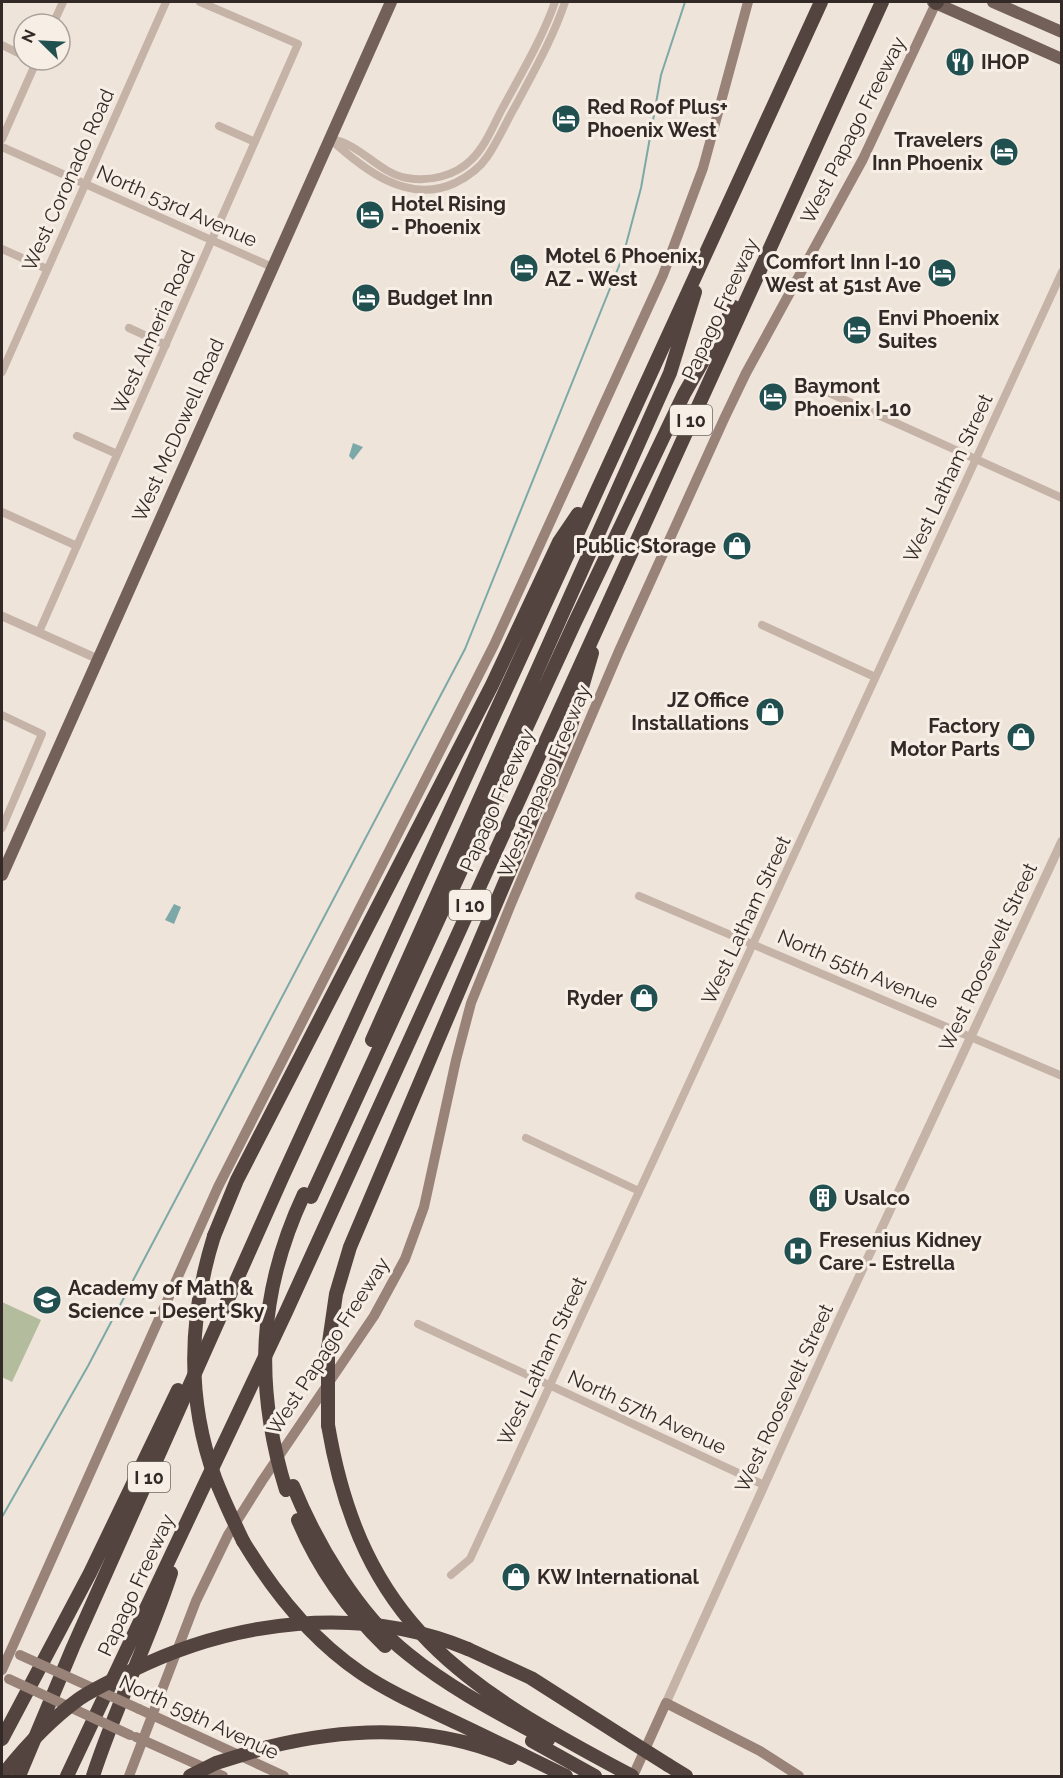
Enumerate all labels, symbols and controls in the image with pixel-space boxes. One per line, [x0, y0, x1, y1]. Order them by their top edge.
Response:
north arrow [12, 12, 72, 72]
text: N [18, 27, 40, 46]
street label: West Papago Freeway [795, 32, 911, 228]
restaurant icon: IHOP [944, 46, 976, 78]
place label: IHOP [981, 50, 1030, 74]
street label: West Coronado Road [17, 85, 119, 275]
place label: Red Roof Plus+ Phoenix West [587, 95, 728, 142]
hotel icon: Red Roof Plus+ Phoenix West [550, 103, 582, 135]
place label: Travelers Inn Phoenix [872, 128, 983, 175]
hotel icon: Travelers Inn Phoenix [988, 136, 1020, 168]
street label: North 53rd Avenue [93, 160, 261, 252]
place label: Hotel Rising - Phoenix [391, 192, 506, 239]
hotel icon: Hotel Rising - Phoenix [354, 199, 386, 231]
street label: Papago Freeway [677, 234, 764, 384]
place label: Motel 6 Phoenix, AZ - West [545, 244, 702, 291]
street label: West Almeria Road [106, 246, 200, 418]
place label: Comfort Inn I-10 West at 51st Ave [765, 250, 921, 297]
hotel icon: Motel 6 Phoenix, AZ - West [508, 252, 540, 284]
hotel icon: Comfort Inn I-10 West at 51st Ave [926, 257, 958, 289]
hotel icon: Budget Inn [350, 282, 382, 314]
place label: Budget Inn [387, 286, 493, 310]
place label: Envi Phoenix Suites [878, 306, 1000, 353]
hotel icon: Envi Phoenix Suites [841, 314, 873, 346]
street label: West McDowell Road [127, 335, 229, 525]
place label: Baymont Phoenix I-10 [794, 374, 911, 421]
hotel icon: Baymont Phoenix I-10 [757, 381, 789, 413]
street label: West Latham Street [898, 390, 998, 566]
road number: I 10 [670, 405, 712, 435]
shop icon: Public Storage [721, 530, 753, 562]
place label: Public Storage [575, 534, 716, 558]
street label: West Papago Freeway [493, 681, 595, 881]
place label: JZ Office Installations [631, 688, 749, 735]
shop icon: JZ Office Installations [754, 696, 786, 728]
place label: Factory Motor Parts [890, 714, 1000, 761]
shop icon: Factory Motor Parts [1005, 721, 1037, 753]
street label: Papago Freeway [455, 725, 539, 875]
street label: West Latham Street [696, 832, 796, 1008]
street label: West Roosevelt Street [934, 859, 1042, 1055]
road number: I 10 [449, 890, 491, 920]
street label: North 55th Avenue [774, 924, 942, 1014]
shop icon: Ryder [628, 982, 660, 1014]
place label: Ryder [566, 986, 623, 1010]
building icon: Usalco [807, 1182, 839, 1214]
place label: Usalco [844, 1186, 910, 1210]
place label: Fresenius Kidney Care - Estrella [819, 1228, 982, 1275]
hospital icon: Fresenius Kidney Care - Estrella [782, 1235, 814, 1267]
street label: West Papago Freeway [262, 1253, 395, 1439]
street label: West Latham Street [492, 1273, 592, 1449]
place label: Academy of Math & Science - Desert Sky [68, 1276, 265, 1323]
school or university icon: Academy of Math & Science - Desert Sky [31, 1284, 63, 1316]
street label: West Roosevelt Street [730, 1300, 838, 1496]
street label: North 57th Avenue [564, 1365, 730, 1459]
road number: I 10 [128, 1462, 170, 1492]
street label: Papago Freeway [93, 1510, 180, 1660]
shop icon: KW International [500, 1561, 532, 1593]
place label: KW International [537, 1565, 699, 1589]
street label: North 59th Avenue [115, 1670, 283, 1765]

